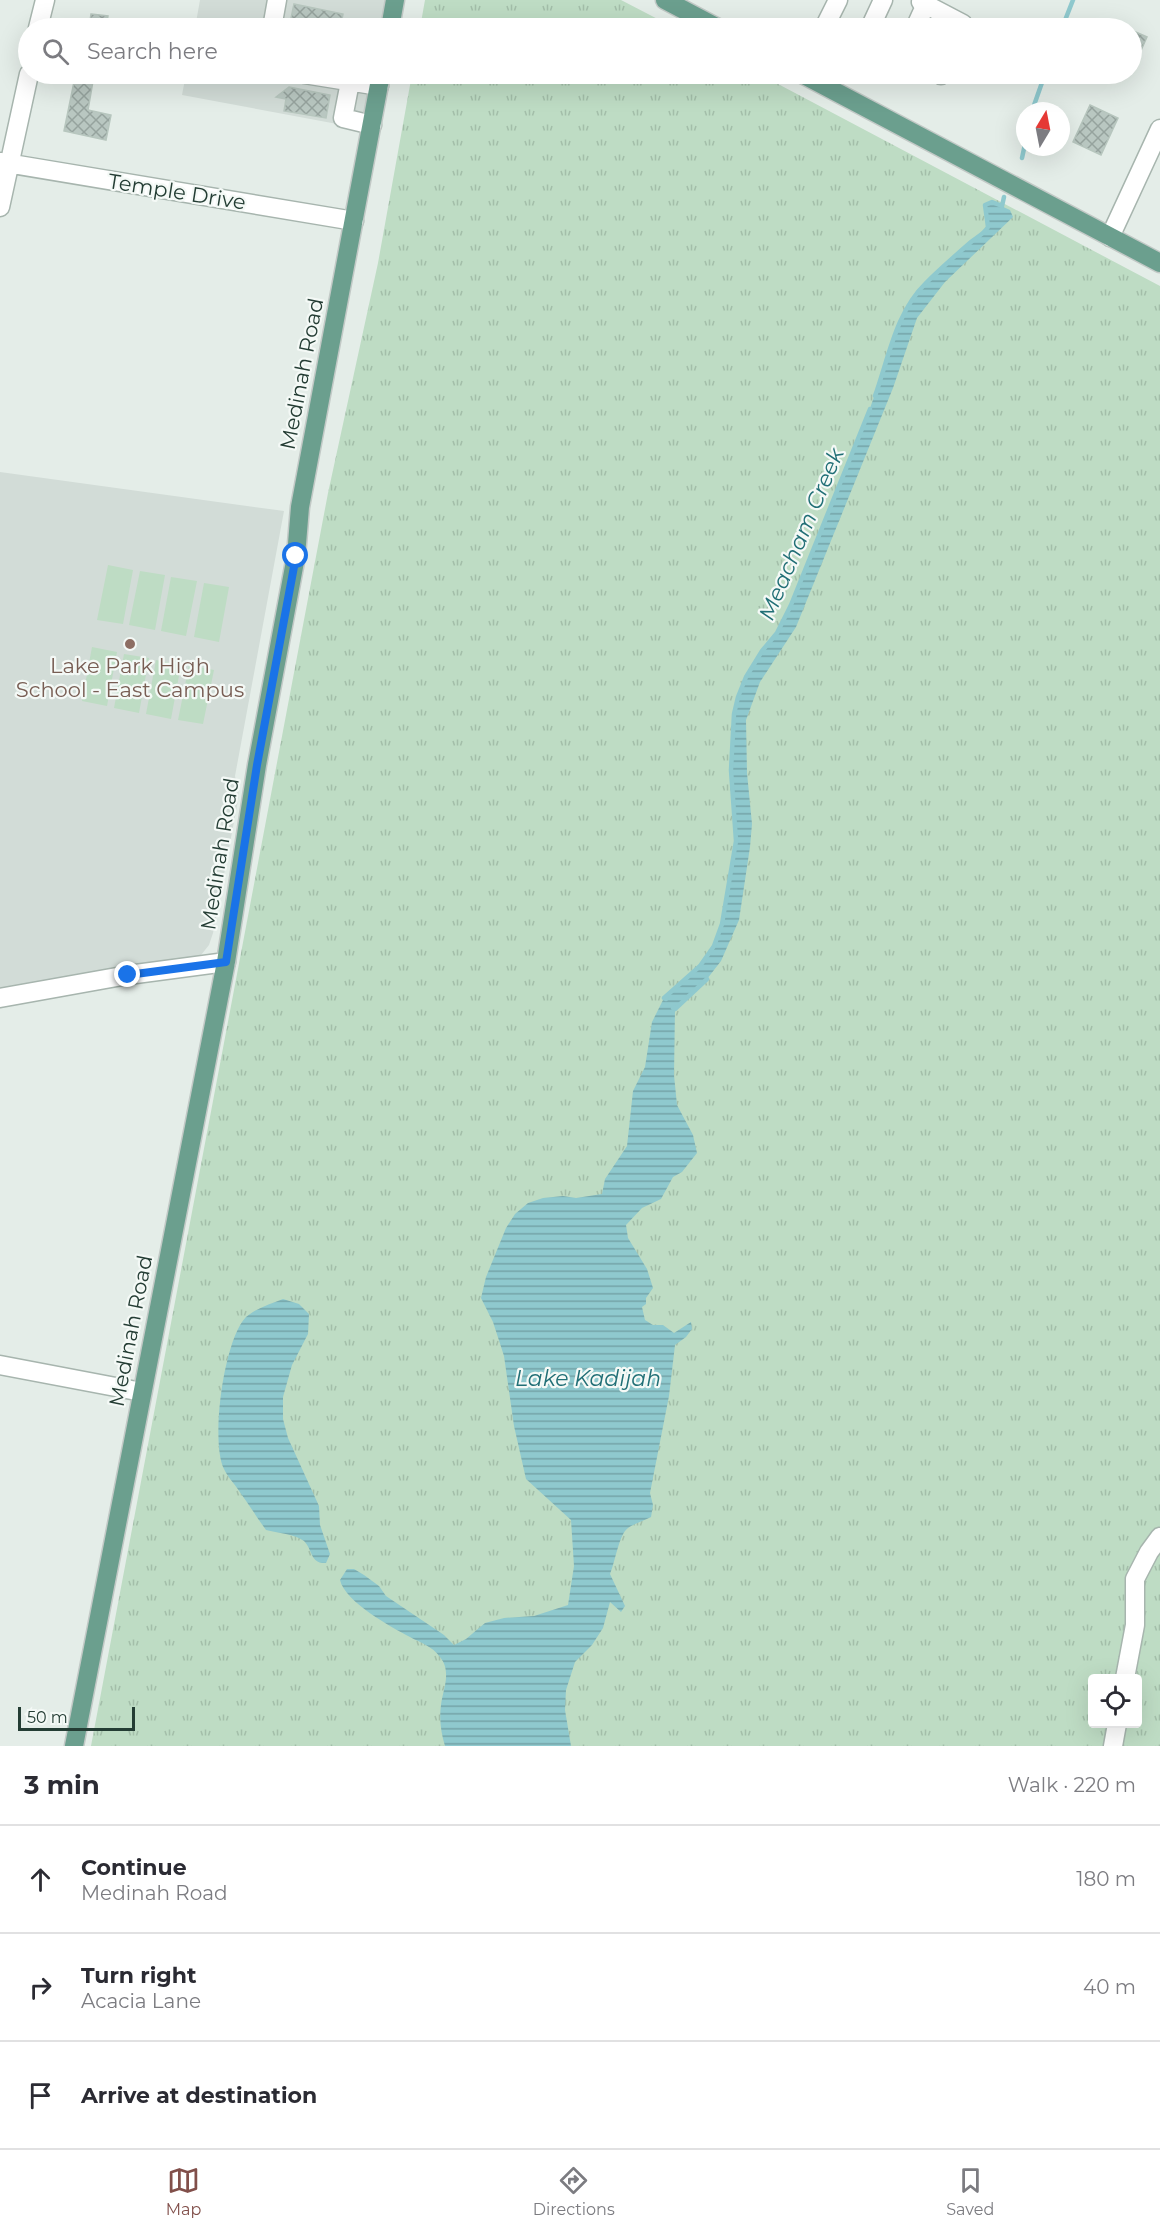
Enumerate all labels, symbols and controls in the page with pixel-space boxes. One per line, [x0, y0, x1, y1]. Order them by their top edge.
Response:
search box [18, 18, 1142, 84]
icon: search [39, 35, 72, 68]
text: Search here [87, 38, 218, 65]
north arrow [1016, 102, 1070, 156]
street label: Temple Drive [107, 168, 248, 215]
street label: Medinah Road [275, 296, 328, 452]
water label: Meacham Creek [753, 443, 850, 624]
route start [282, 542, 308, 568]
marker: Lake Park High School - East Campus [123, 637, 137, 651]
place label: Lake Park High School - East Campus [16, 653, 244, 702]
street label: Medinah Road [195, 776, 244, 932]
route end [114, 961, 140, 987]
street label: Medinah Road [104, 1253, 157, 1409]
water label: Lake Kadijah [515, 1365, 661, 1392]
map controls [1088, 1674, 1142, 1728]
button: locate [1088, 1674, 1142, 1728]
scale bar [18, 1704, 135, 1732]
text: 50 m [27, 1708, 68, 1727]
text: 3 min [24, 1769, 100, 1801]
text: Walk · 220 m [1008, 1773, 1136, 1797]
text: Continue [81, 1854, 187, 1881]
icon: ahead [24, 1863, 57, 1896]
text: 180 m [1076, 1867, 1136, 1891]
text: Medinah Road [81, 1881, 228, 1905]
text: Turn right [81, 1962, 196, 1989]
icon: right [24, 1971, 57, 2004]
text: 40 m [1083, 1975, 1136, 1999]
text: Acacia Lane [81, 1989, 201, 2013]
icon: arrive [24, 2079, 57, 2112]
text: Arrive at destination [81, 2082, 317, 2109]
tab: Map [166, 2164, 201, 2219]
tab: Directions [533, 2164, 615, 2219]
tab: Saved [946, 2164, 994, 2219]

